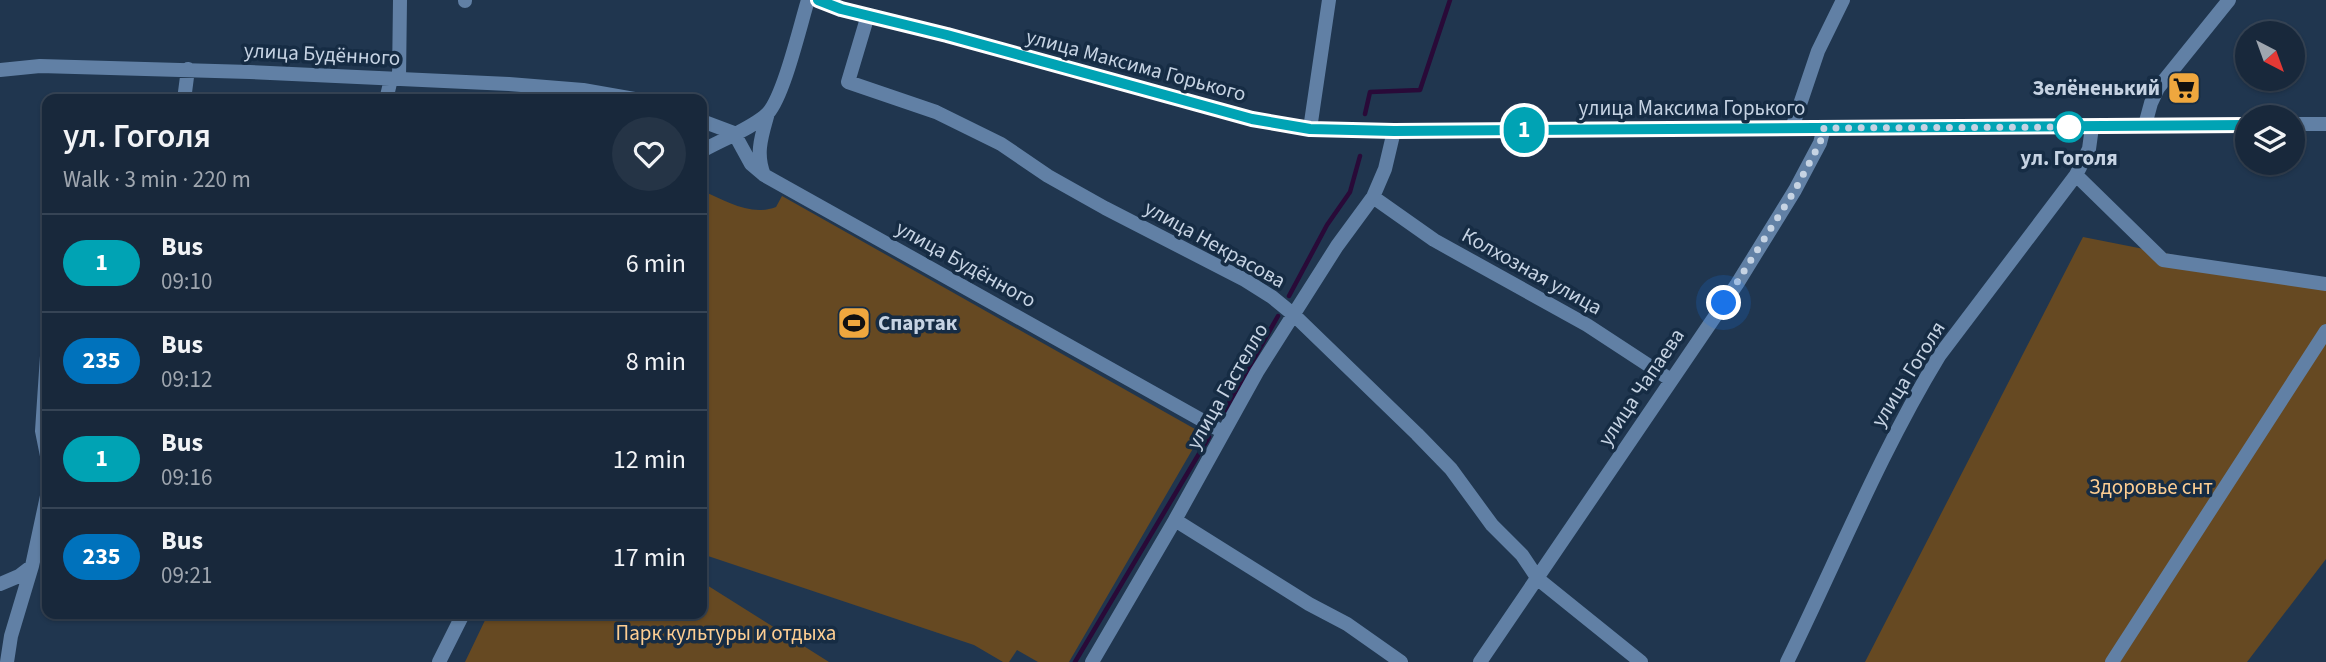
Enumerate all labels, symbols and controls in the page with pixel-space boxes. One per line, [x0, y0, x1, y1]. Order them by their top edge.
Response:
street label: улица Максима Горького [1023, 21, 1249, 109]
north arrow [2235, 21, 2305, 91]
map controls [2235, 21, 2305, 175]
street label: улица Будённого [243, 35, 401, 73]
supermarket icon: Зелёненький [2165, 69, 2203, 107]
place label: Зелёненький [2032, 73, 2160, 103]
street label: улица Максима Горького [1579, 93, 1805, 123]
button: layers [2235, 105, 2305, 175]
line badge: 1 [1501, 107, 1547, 153]
text: 1 [1518, 112, 1530, 147]
marker: ул. Гоголя [2054, 112, 2084, 142]
text: ул. Гоголя [63, 113, 211, 160]
button: heart [612, 117, 686, 191]
place label: ул. Гоголя [2020, 143, 2118, 173]
text: Walk · 3 min · 220 m [63, 163, 251, 196]
street label: улица Некрасова [1139, 193, 1291, 295]
street label: улица Будённого [890, 213, 1042, 315]
street label: Колхозная улица [1456, 220, 1608, 322]
text: Bus [161, 228, 203, 265]
text: 1 [95, 245, 108, 280]
text: 6 min [626, 245, 686, 282]
text: 09:10 [161, 265, 212, 298]
your location [1706, 285, 1741, 320]
sports icon: Спартак [835, 304, 873, 342]
place label: Спартак [878, 308, 958, 338]
street label: улица Гоголя [1863, 315, 1953, 433]
street label: улица Гастелло [1179, 317, 1275, 455]
street label: улица Чапаева [1590, 322, 1692, 452]
text: Bus [161, 326, 203, 363]
text: 235 [82, 343, 121, 378]
text: 8 min [626, 343, 686, 380]
text: 09:12 [161, 363, 212, 396]
text: Bus [161, 424, 203, 461]
text: 1 [95, 441, 108, 476]
text: 12 min [613, 441, 686, 478]
text: 09:16 [161, 461, 212, 494]
park label: Здоровье снт [2089, 472, 2213, 502]
text: Bus [161, 522, 203, 559]
text: 235 [82, 539, 121, 574]
text: 17 min [613, 539, 686, 576]
text: 09:21 [161, 559, 212, 592]
park label: Парк культуры и отдыха [616, 618, 836, 648]

